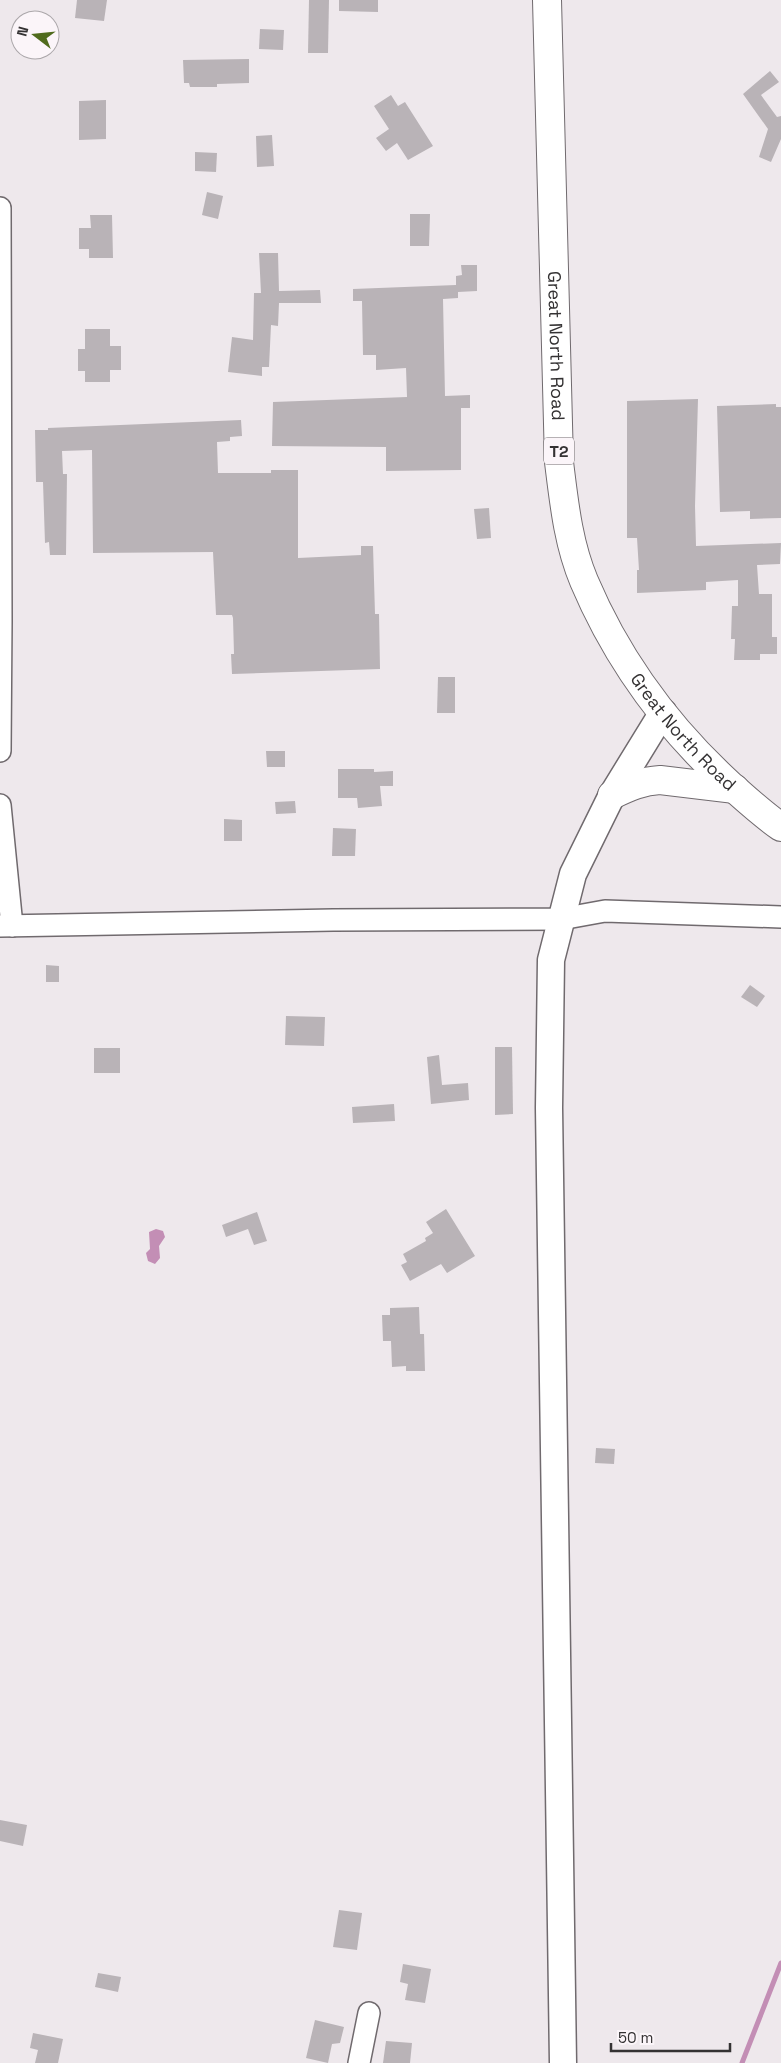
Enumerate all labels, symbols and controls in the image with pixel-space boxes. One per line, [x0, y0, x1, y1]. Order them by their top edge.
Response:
north arrow [10, 10, 60, 60]
text: N [13, 24, 32, 38]
street label: Great North Road [543, 271, 570, 421]
road number: T2 [544, 438, 574, 464]
street label: Great North Road [626, 668, 741, 796]
scale bar [611, 2020, 730, 2052]
text: 50 m [618, 2028, 653, 2047]

